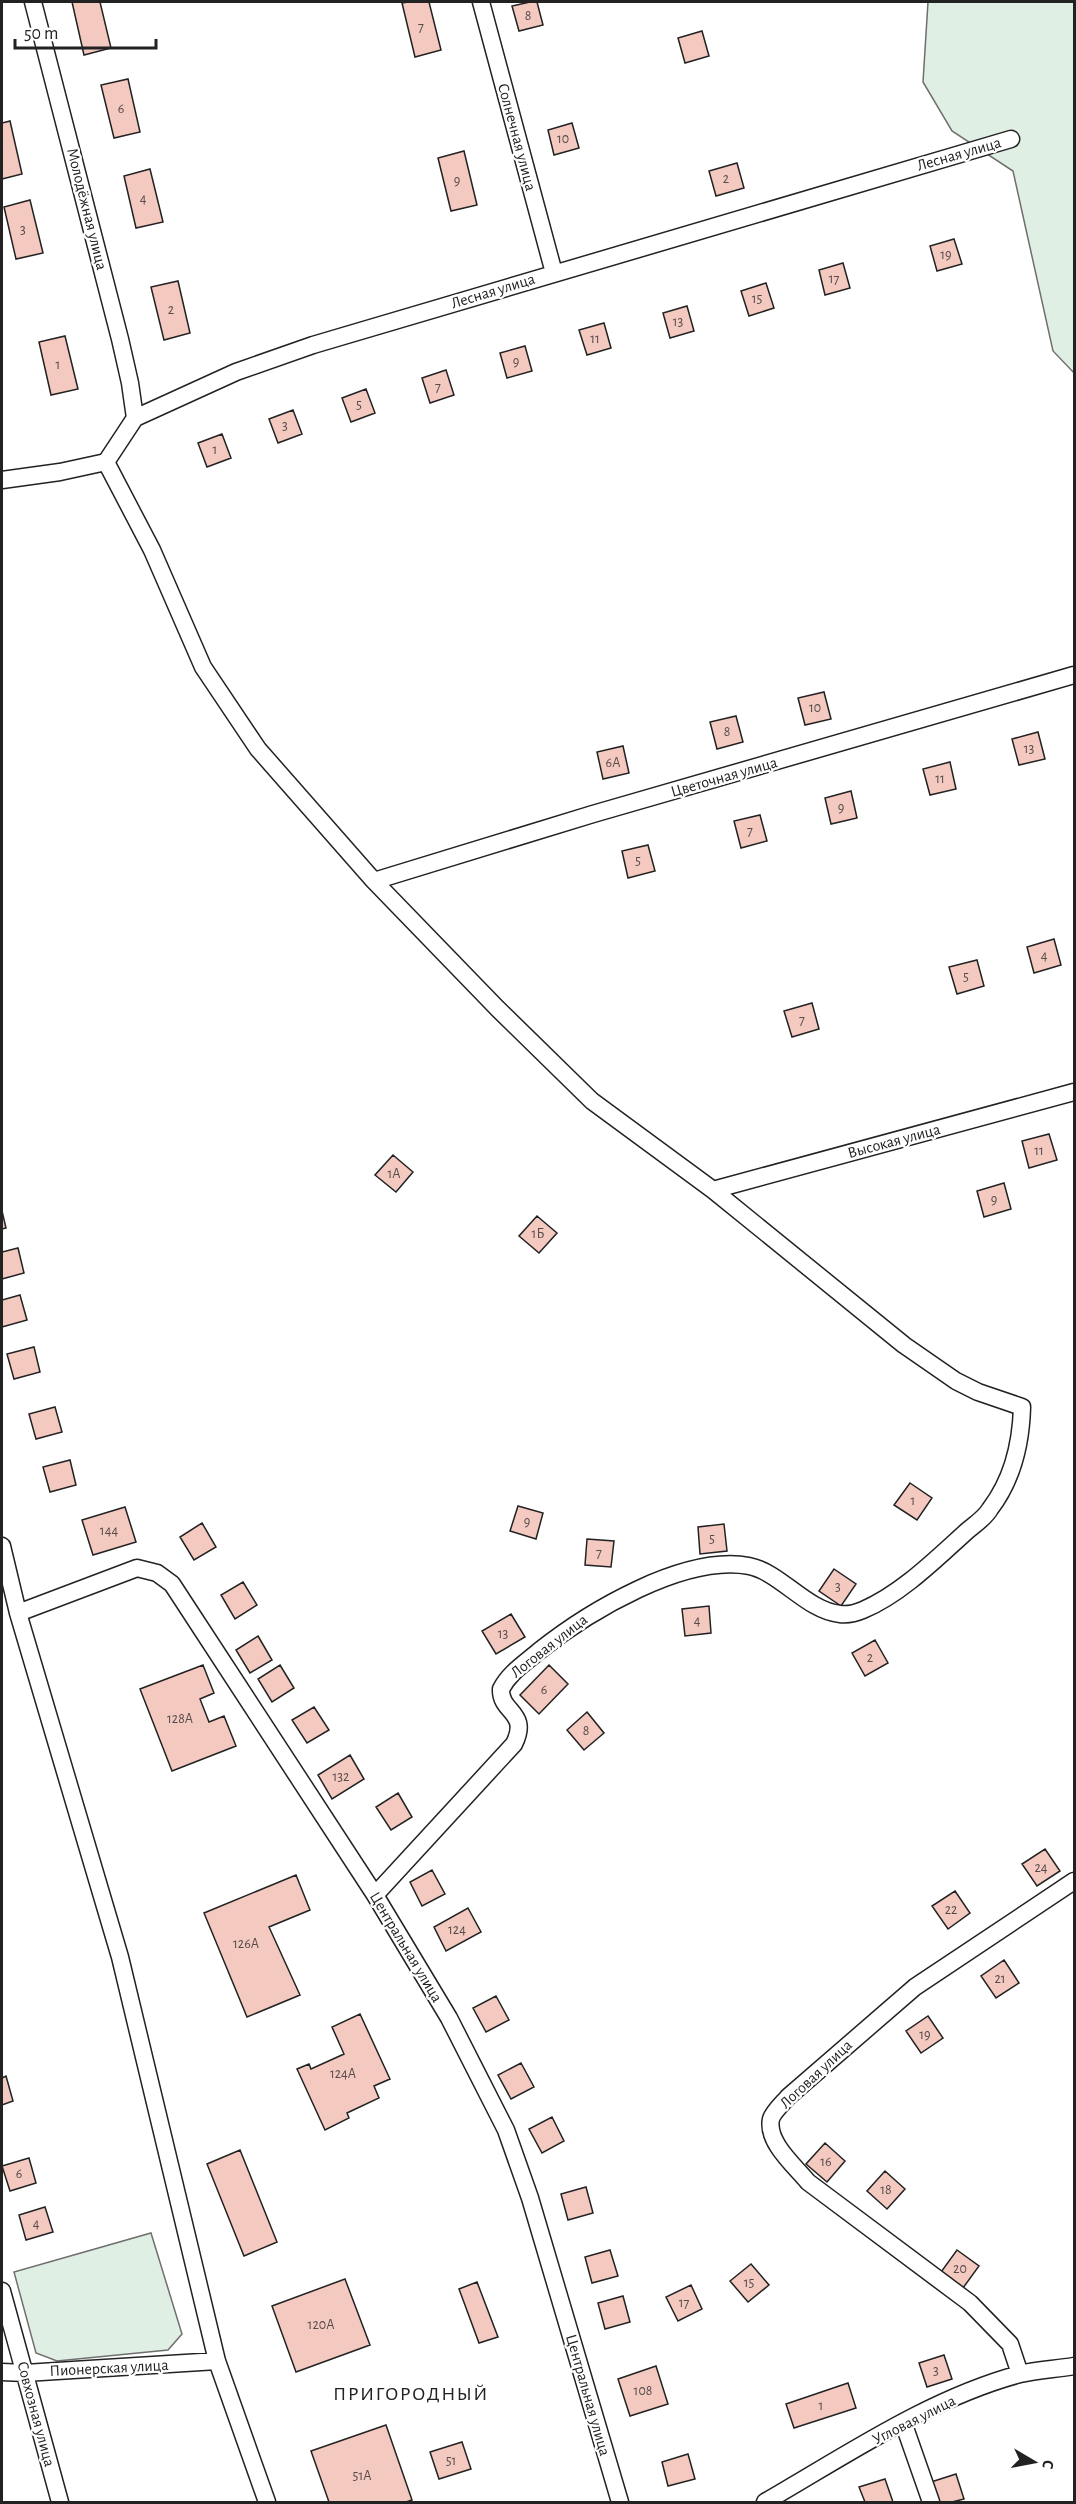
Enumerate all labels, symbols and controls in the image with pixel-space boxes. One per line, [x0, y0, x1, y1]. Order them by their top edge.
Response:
house number: 8 [525, 9, 531, 23]
scale bar [15, 12, 156, 50]
house number: 7 [418, 20, 424, 34]
text: 50 m [24, 25, 58, 43]
street label: Солнечная улица [494, 82, 539, 193]
house number: 6 [118, 102, 124, 116]
house number: 10 [557, 132, 569, 146]
street label: Лесная улица [915, 134, 1003, 175]
street label: Молодёжная улица [63, 146, 110, 272]
house number: 2 [723, 172, 729, 186]
house number: 9 [454, 174, 460, 188]
house number: 4 [140, 192, 147, 206]
house number: 3 [20, 223, 26, 237]
house number: 19 [940, 248, 952, 262]
street label: Лесная улица [449, 271, 537, 312]
house number: 17 [829, 272, 839, 286]
house number: 15 [752, 292, 762, 306]
house number: 2 [168, 303, 174, 317]
house number: 13 [673, 315, 684, 329]
house number: 11 [590, 332, 600, 346]
house number: 9 [513, 355, 519, 369]
house number: 1 [56, 358, 60, 372]
house number: 7 [435, 380, 441, 394]
house number: 5 [356, 398, 362, 412]
house number: 3 [282, 419, 288, 433]
house number: 1 [213, 443, 217, 457]
house number: 10 [809, 701, 821, 715]
house number: 8 [724, 725, 730, 739]
house number: 13 [1024, 742, 1035, 756]
street label: Цветочная улица [669, 754, 779, 801]
house number: 6А [606, 756, 620, 770]
house number: 11 [935, 772, 945, 786]
house number: 9 [838, 801, 844, 815]
house number: 7 [747, 824, 753, 838]
house number: 5 [635, 854, 641, 868]
house number: 4 [1041, 949, 1048, 963]
house number: 5 [963, 970, 969, 984]
house number: 7 [799, 1013, 805, 1027]
street label: Высокая улица [846, 1121, 942, 1162]
house number: 11 [1034, 1144, 1044, 1158]
house number: 1А [387, 1167, 401, 1181]
house number: 9 [991, 1193, 997, 1207]
house number: 1Б [532, 1227, 544, 1241]
house number: 1 [911, 1494, 915, 1508]
house number: 9 [524, 1515, 530, 1529]
house number: 144 [100, 1524, 118, 1538]
house number: 5 [709, 1532, 715, 1546]
house number: 7 [596, 1546, 602, 1560]
house number: 3 [835, 1580, 841, 1594]
street label: Логовая улица [508, 1611, 591, 1682]
house number: 4 [694, 1614, 701, 1628]
house number: 13 [498, 1627, 509, 1641]
house number: 2 [867, 1651, 873, 1665]
house number: 6 [541, 1683, 547, 1697]
house number: 128А [167, 1712, 193, 1726]
house number: 8 [583, 1724, 589, 1738]
house number: 132 [333, 1770, 349, 1784]
house number: 24 [1034, 1861, 1048, 1875]
street label: Центральная улица [366, 1889, 445, 2006]
house number: 22 [945, 1903, 957, 1917]
house number: 124 [448, 1923, 466, 1937]
house number: 126А [233, 1937, 259, 1951]
house number: 21 [994, 1972, 1006, 1986]
house number: 19 [919, 2028, 931, 2042]
street label: Логовая улица [777, 2037, 856, 2112]
house number: 124А [330, 2067, 356, 2081]
house number: 16 [820, 2155, 832, 2169]
house number: 6 [16, 2167, 22, 2181]
house number: 18 [880, 2183, 892, 2197]
house number: 4 [33, 2217, 40, 2231]
house number: 20 [953, 2262, 967, 2276]
house number: 15 [744, 2276, 754, 2290]
house number: 17 [679, 2296, 689, 2310]
house number: 120А [308, 2318, 334, 2332]
street label: Центральная улица [562, 2332, 613, 2458]
street label: Пионерская улица [49, 2357, 169, 2380]
street label: Совхозная улица [13, 2360, 58, 2469]
house number: 3 [933, 2364, 939, 2378]
district label: ПРИГОРОДНЫЙ [333, 2384, 489, 2404]
house number: 108 [634, 2384, 652, 2398]
street label: Угловая улица [870, 2392, 959, 2449]
house number: 1 [819, 2399, 823, 2413]
north arrow [1004, 2432, 1064, 2492]
house number: 51 [446, 2454, 456, 2468]
text: С [1039, 2459, 1056, 2470]
house number: 51А [353, 2469, 371, 2483]

